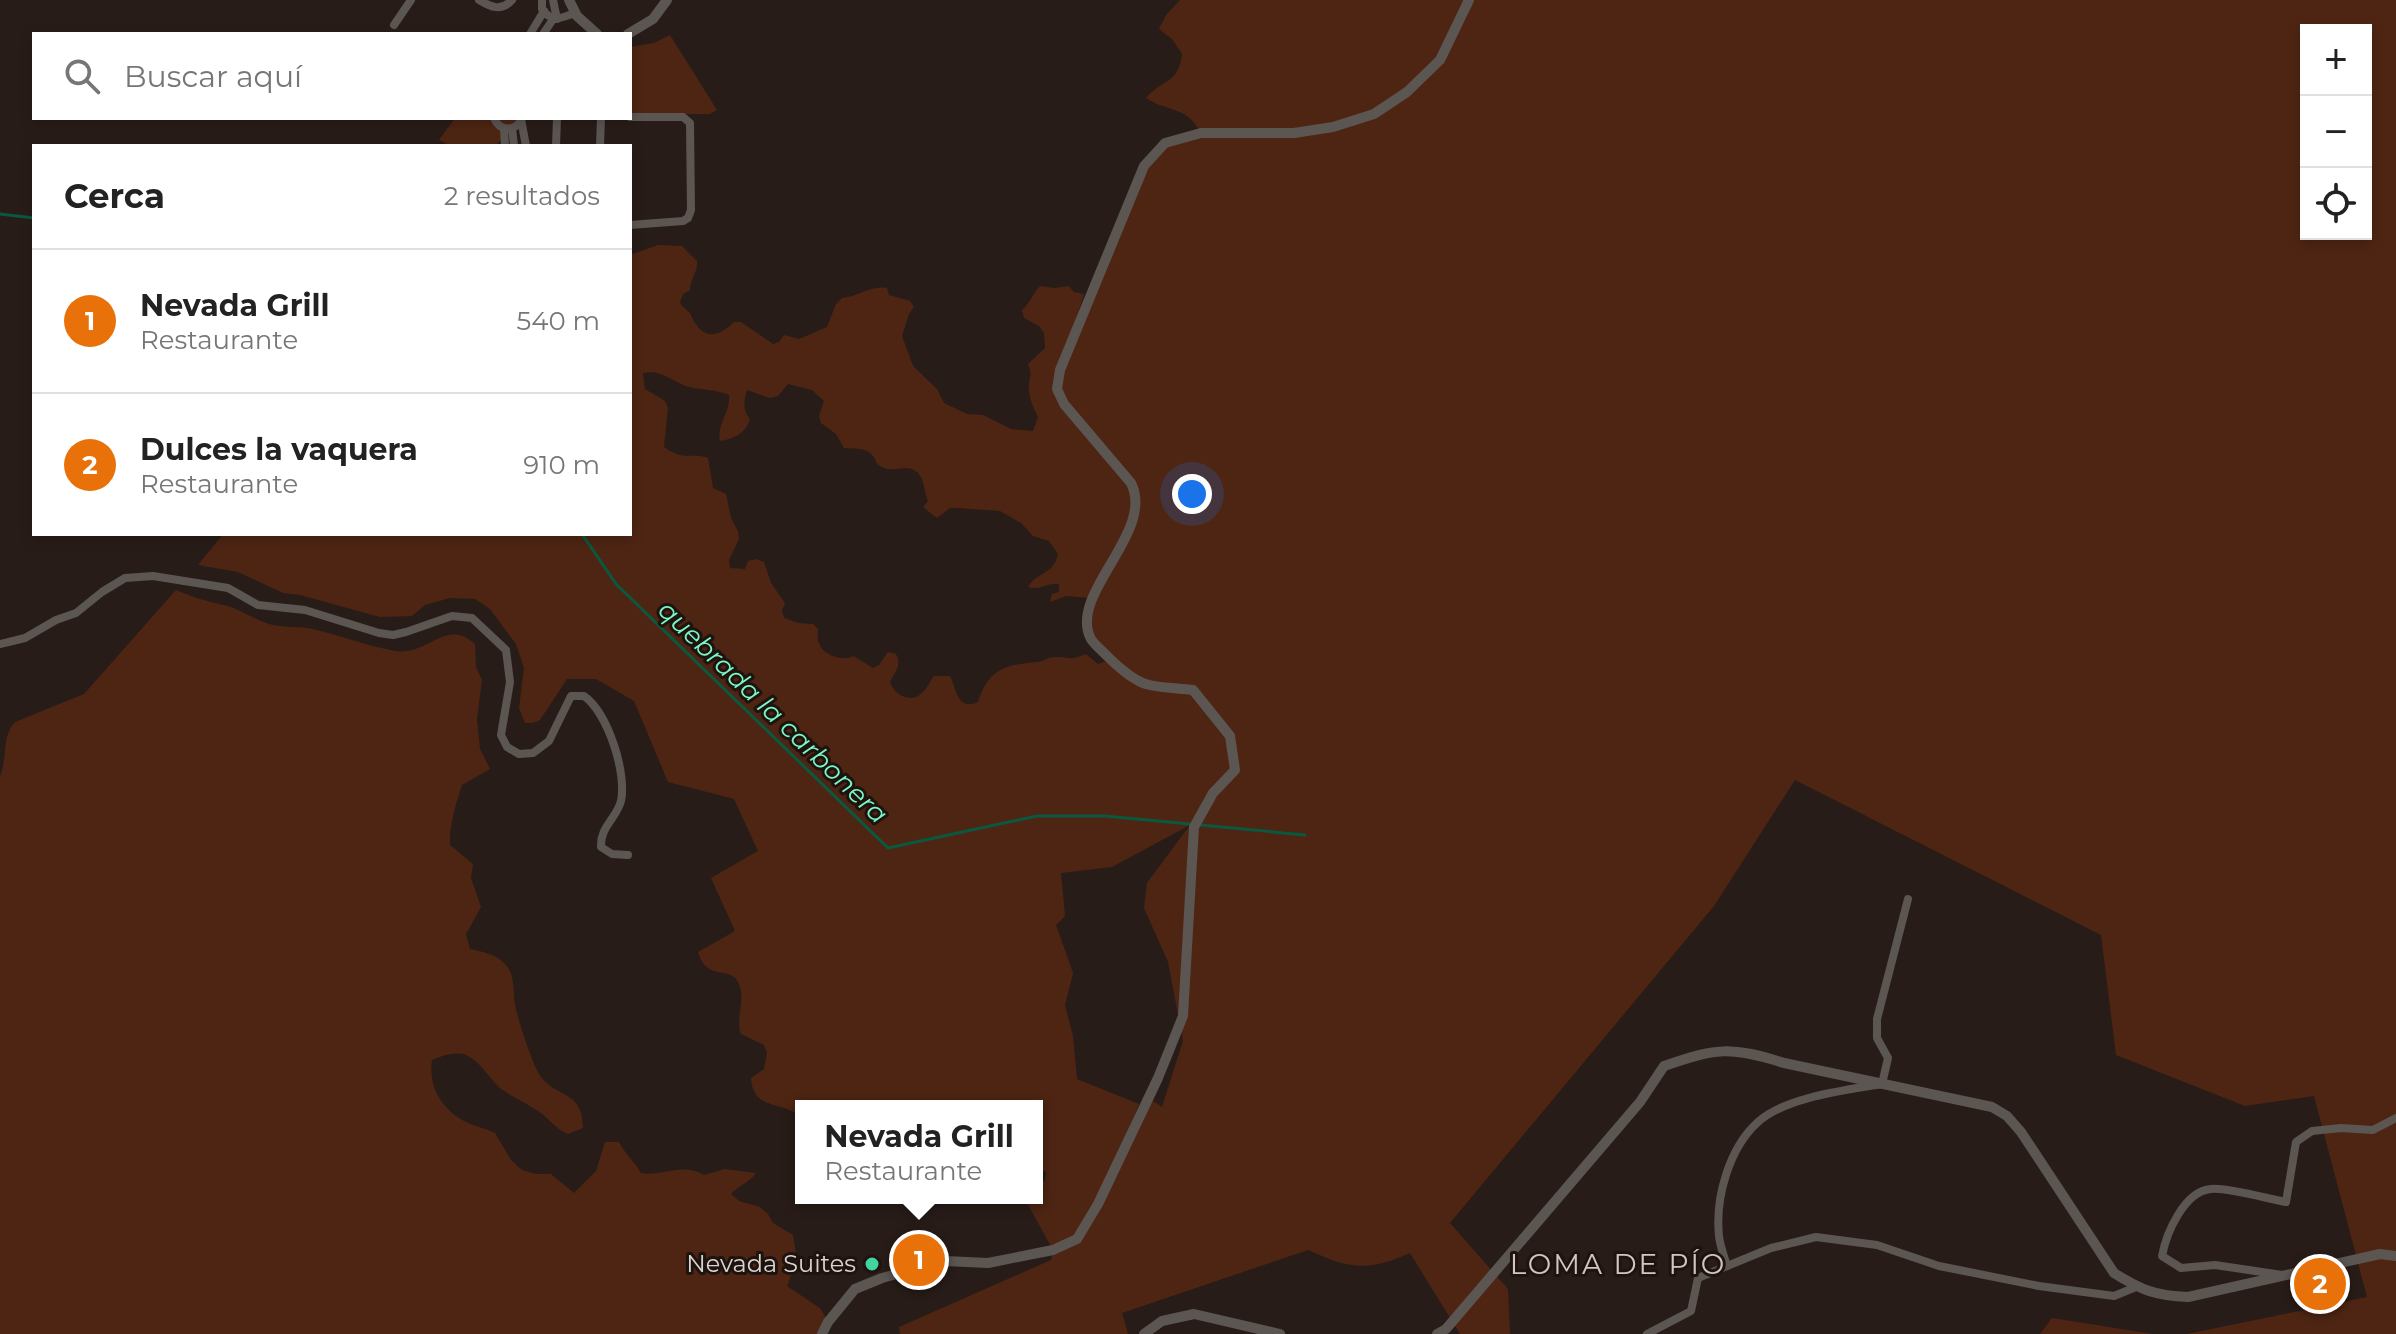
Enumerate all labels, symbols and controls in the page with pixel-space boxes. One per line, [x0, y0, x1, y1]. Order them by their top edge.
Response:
map controls [2300, 24, 2372, 240]
button: + [2300, 24, 2372, 96]
search box [32, 32, 632, 120]
icon: search [60, 54, 104, 98]
text: Buscar aquí [124, 58, 302, 95]
button: − [2300, 96, 2372, 168]
button: locate [2300, 168, 2372, 240]
text: Cerca [64, 175, 165, 217]
text: 2 resultados [444, 180, 600, 212]
text: Nevada Grill [140, 287, 330, 324]
text: 1 [85, 305, 95, 337]
text: 540 m [516, 305, 600, 337]
text: Restaurante [140, 324, 298, 356]
text: Dulces la vaquera [140, 431, 418, 468]
text: 2 [82, 449, 98, 481]
text: 910 m [523, 449, 600, 481]
text: Restaurante [140, 468, 298, 500]
your location [1172, 474, 1212, 514]
water label: quebrada la carbonera [652, 594, 894, 830]
popup [795, 1100, 1043, 1204]
text: Nevada Grill [824, 1118, 1014, 1155]
text: Restaurante [824, 1155, 982, 1187]
pin: 1 [893, 1230, 945, 1290]
district label: LOMA DE PÍO [1510, 1247, 1726, 1281]
place label: Nevada Suites [686, 1249, 856, 1278]
pin: 2 [2294, 1254, 2346, 1314]
marker: Nevada Suites [863, 1255, 881, 1273]

